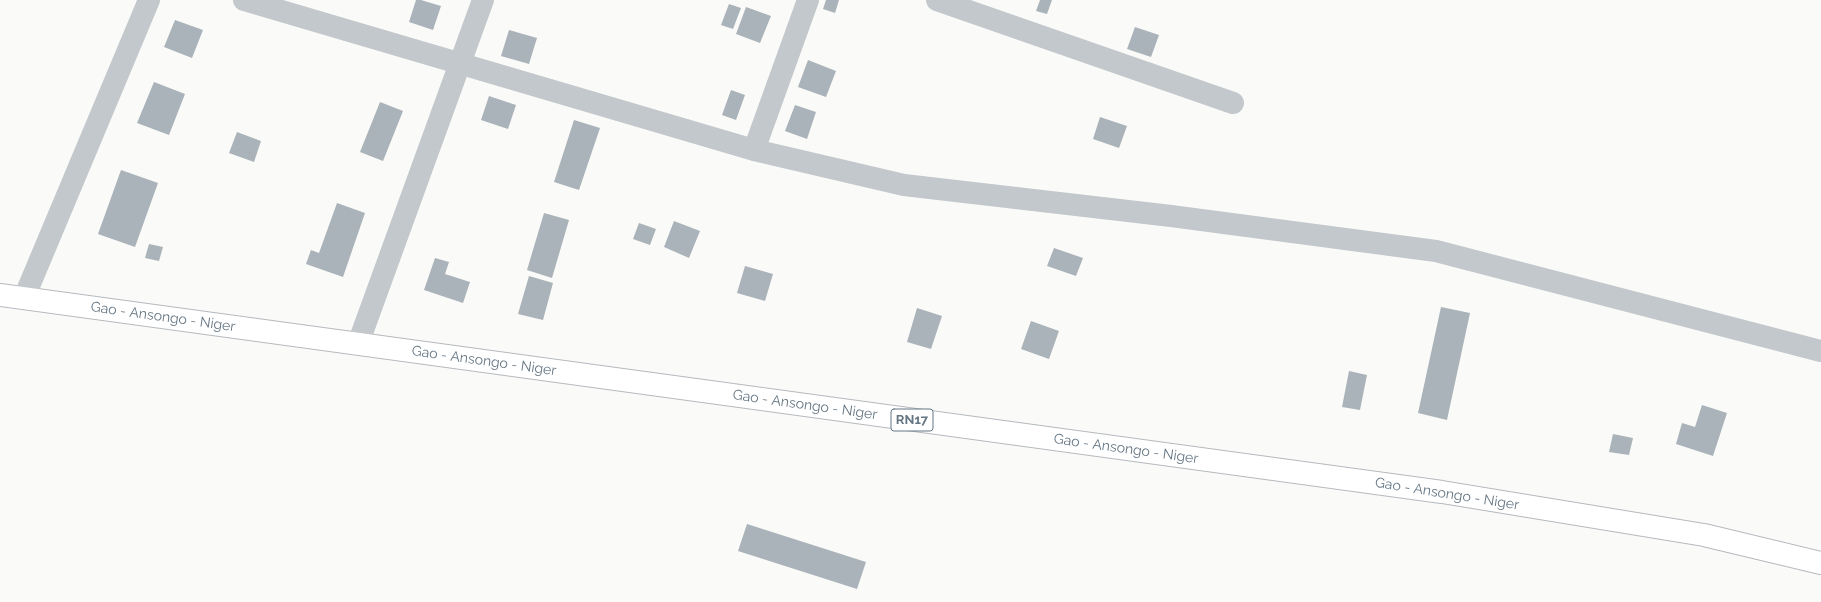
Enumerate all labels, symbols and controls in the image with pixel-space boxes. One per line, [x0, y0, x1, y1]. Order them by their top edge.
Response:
street label: Gao - Ansongo - Niger [90, 299, 236, 335]
street label: Gao - Ansongo - Niger [411, 343, 557, 379]
street label: Gao - Ansongo - Niger [732, 387, 878, 423]
road number: RN17 [891, 409, 933, 431]
street label: Gao - Ansongo - Niger [1053, 431, 1199, 467]
street label: Gao - Ansongo - Niger [1374, 474, 1520, 514]

